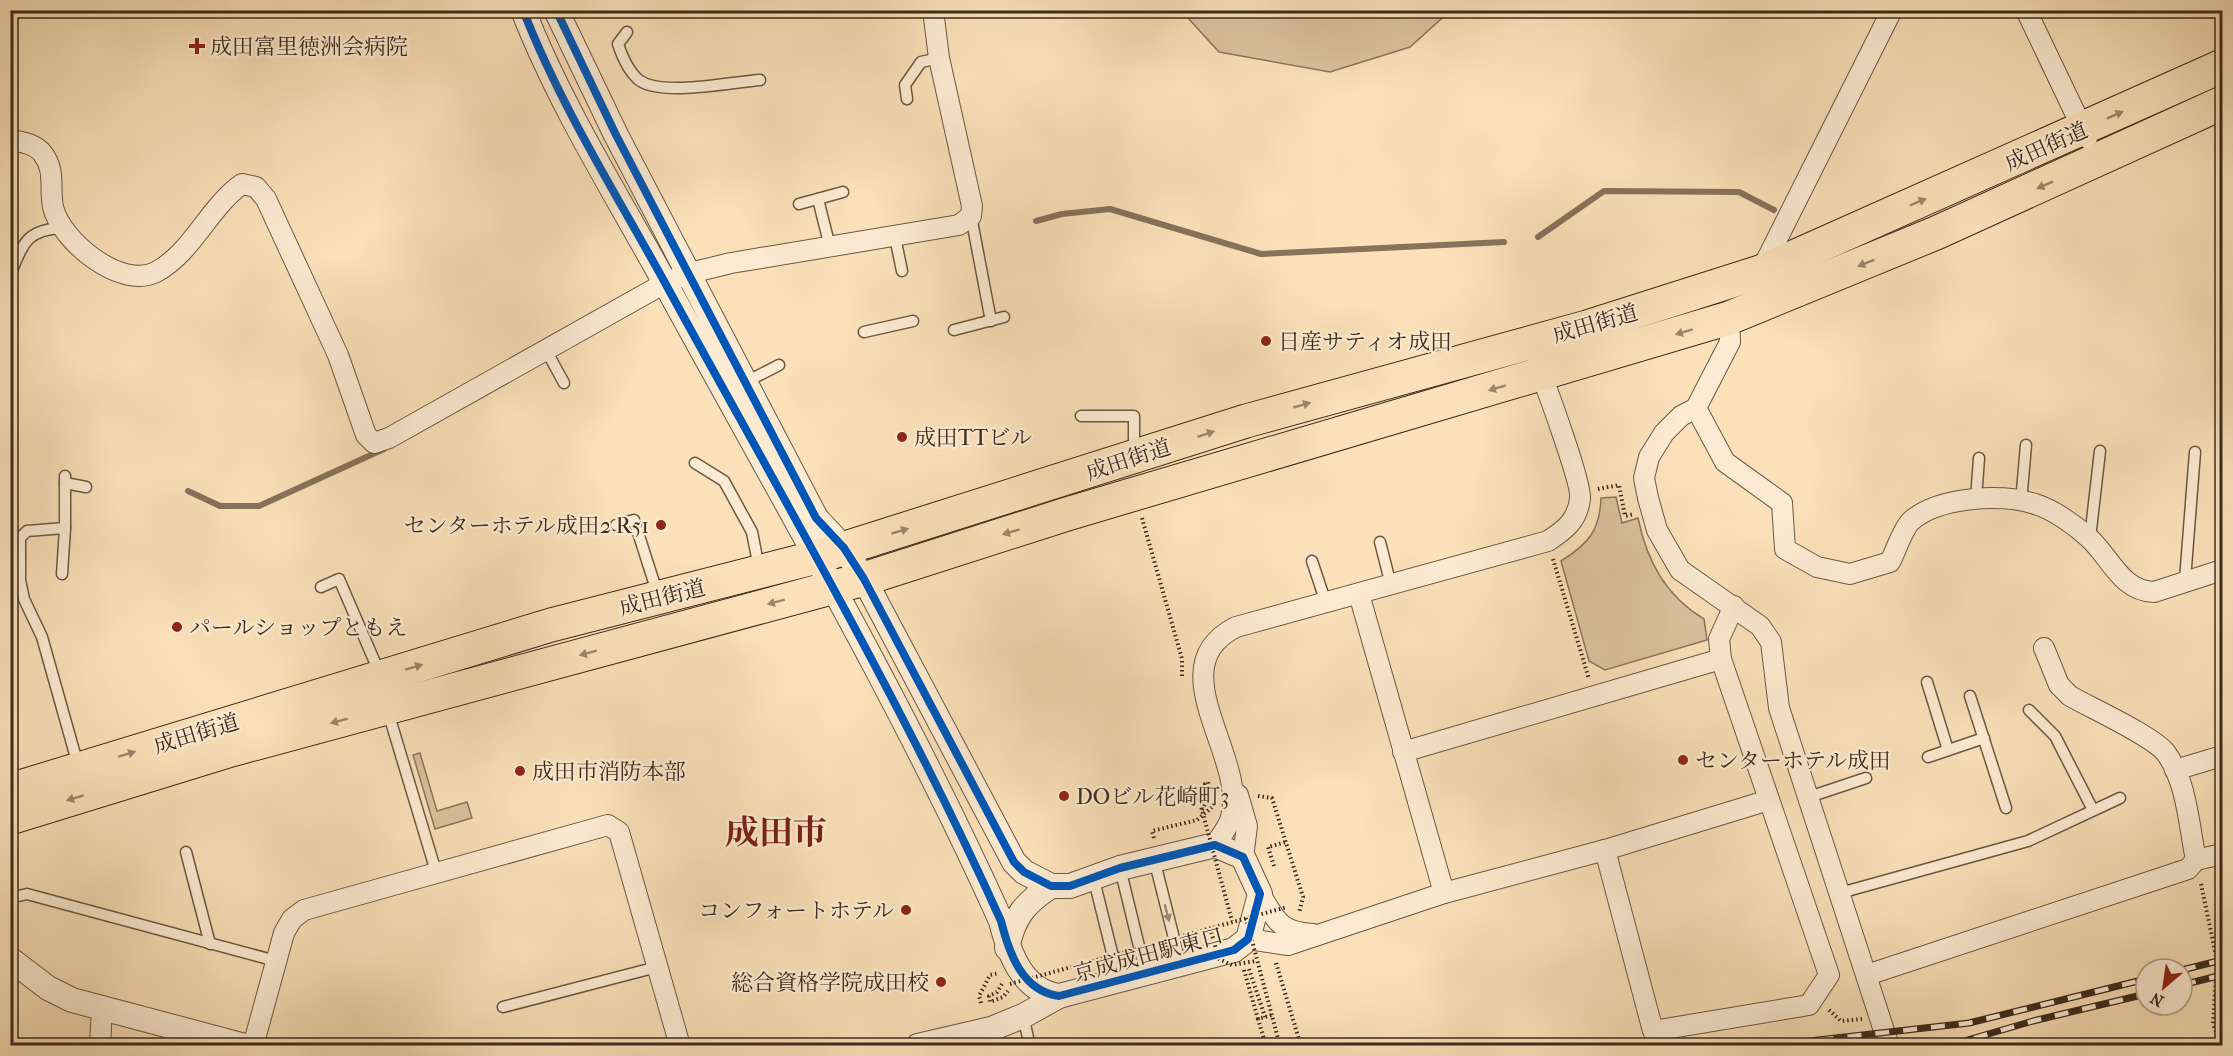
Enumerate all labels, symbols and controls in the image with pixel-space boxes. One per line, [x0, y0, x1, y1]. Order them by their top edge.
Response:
place label: 成田富里徳洲会病院 [210, 34, 408, 60]
marker: 成田富里徳洲会病院 [188, 37, 206, 55]
one-way arrow [2107, 110, 2125, 120]
street label: 成田街道 [2001, 117, 2092, 177]
one-way arrow [2036, 181, 2053, 190]
one-way arrow [1909, 197, 1927, 207]
one-way arrow [1857, 259, 1875, 268]
street label: 成田街道 [1549, 299, 1641, 349]
one-way arrow [1675, 328, 1693, 337]
place label: 日産サティオ成田 [1278, 329, 1452, 355]
marker: 日産サティオ成田 [1259, 334, 1273, 348]
one-way arrow [1488, 384, 1506, 393]
one-way arrow [1293, 400, 1311, 410]
place label: 成田TTビル [914, 425, 1032, 451]
one-way arrow [1197, 429, 1215, 438]
marker: 成田TTビル [895, 430, 909, 444]
street label: 成田街道 [1082, 434, 1174, 486]
place label: センターホテル成田2 R51 [404, 513, 649, 539]
marker: センターホテル成田2 R51 [654, 518, 668, 532]
one-way arrow [891, 525, 909, 535]
one-way arrow [1002, 528, 1020, 537]
street label: 成田街道 [616, 575, 708, 621]
one-way arrow [767, 598, 785, 607]
place label: パールショップともえ [189, 615, 408, 641]
marker: パールショップともえ [170, 620, 184, 634]
one-way arrow [578, 649, 596, 658]
one-way arrow [405, 662, 423, 671]
street label: 成田街道 [150, 709, 242, 759]
one-way arrow [330, 716, 348, 726]
place label: センターホテル成田 [1695, 748, 1891, 774]
one-way arrow [118, 749, 136, 758]
marker: センターホテル成田 [1676, 753, 1690, 767]
place label: 成田市消防本部 [532, 759, 686, 785]
marker: 成田市消防本部 [513, 764, 527, 778]
place label: DOビル花崎町3 [1076, 784, 1229, 810]
marker: DOビル花崎町3 [1057, 789, 1071, 803]
one-way arrow [66, 794, 84, 803]
district label: 成田市 [725, 813, 827, 853]
place label: コンフォートホテル [698, 898, 894, 924]
marker: コンフォートホテル [899, 903, 913, 917]
one-way arrow [1163, 903, 1173, 922]
street label: 京成成田駅東口 [1071, 922, 1226, 987]
north arrow [2134, 957, 2194, 1017]
place label: 総合資格学院成田校 [731, 970, 929, 996]
marker: 総合資格学院成田校 [934, 975, 948, 989]
text: N [2146, 988, 2167, 1011]

